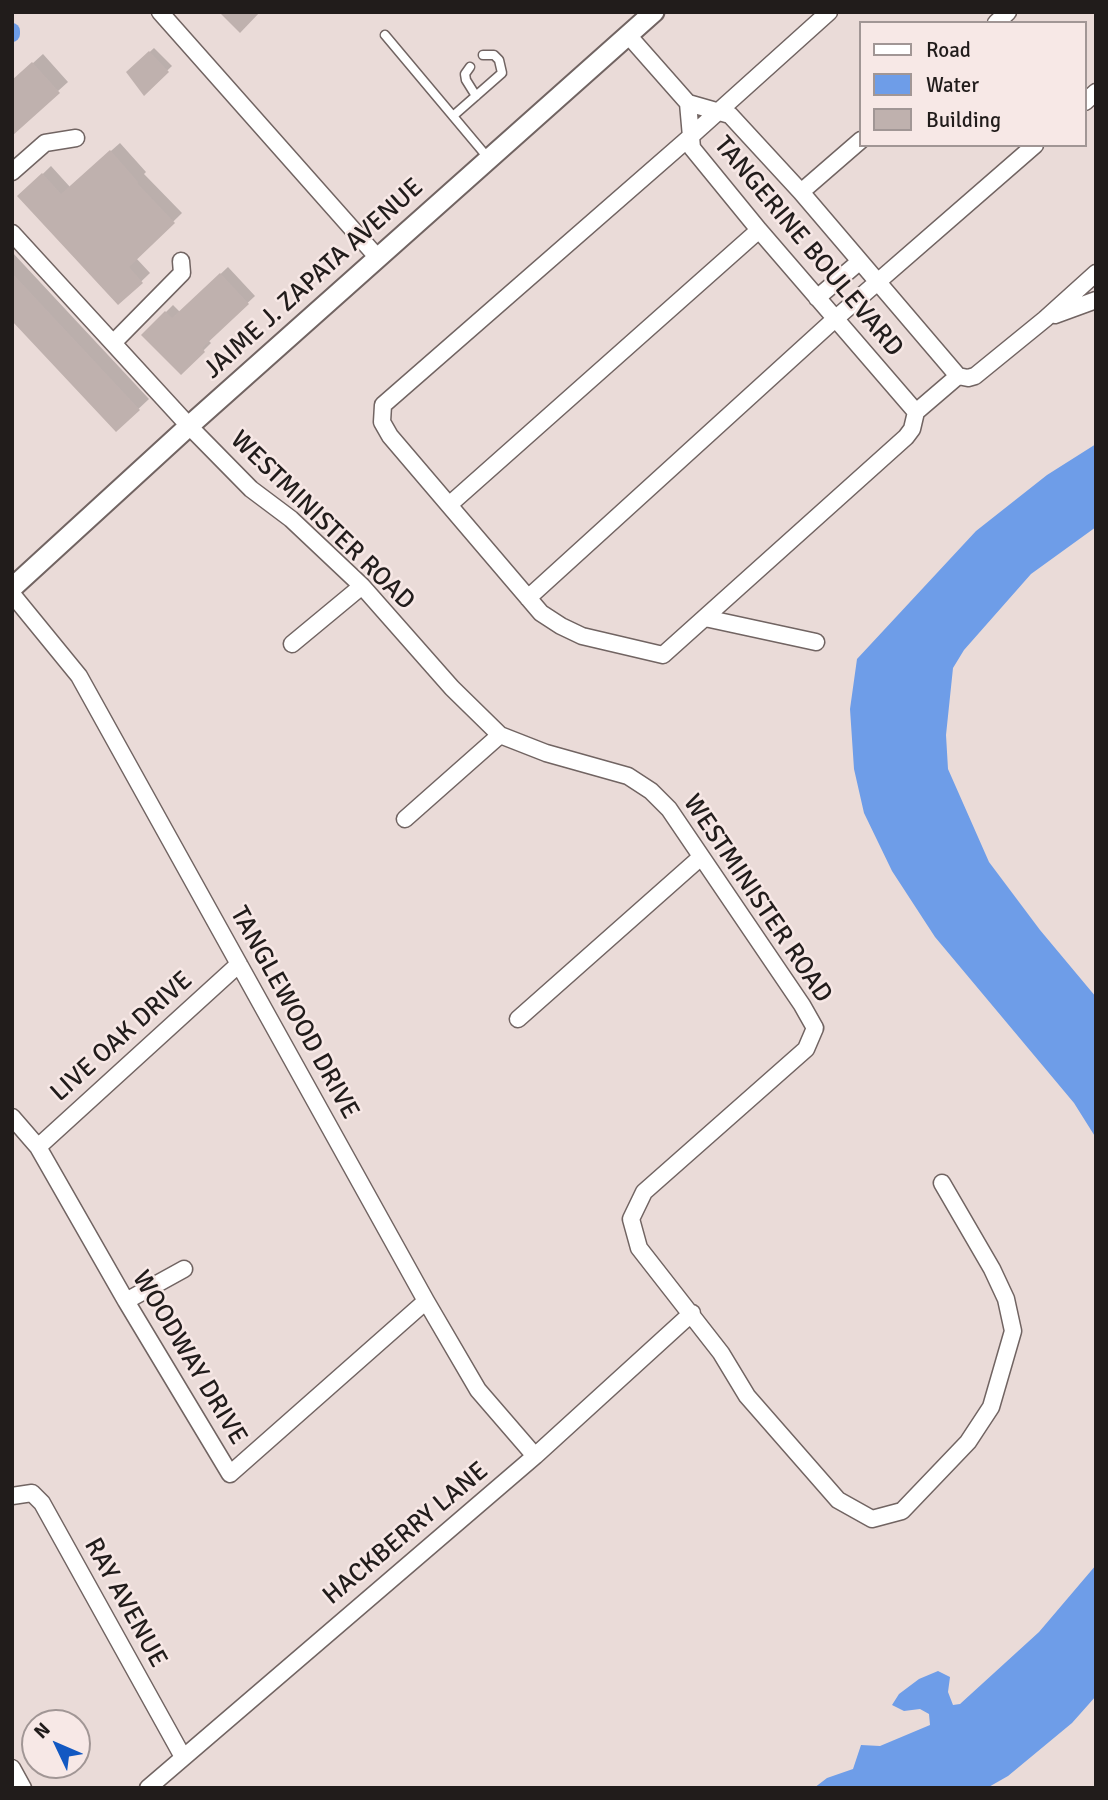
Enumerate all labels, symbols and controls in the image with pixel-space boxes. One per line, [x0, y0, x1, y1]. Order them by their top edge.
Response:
legend [860, 21, 1087, 147]
text: Road [926, 37, 971, 63]
text: Water [926, 72, 979, 98]
text: Building [926, 107, 1001, 133]
street label: TANGERINE BOULEVARD [707, 131, 909, 363]
street label: JAIME J. ZAPATA AVENUE [198, 172, 430, 386]
street label: WESTMINISTER ROAD [223, 425, 421, 617]
street label: WESTMINISTER ROAD [676, 789, 838, 1009]
street label: TANGLEWOOD DRIVE [223, 901, 365, 1125]
street label: LIVE OAK DRIVE [45, 965, 199, 1109]
street label: WOODWAY DRIVE [125, 1265, 253, 1451]
street label: HACKBERRY LANE [317, 1456, 495, 1612]
street label: RAY AVENUE [77, 1533, 173, 1673]
north arrow [21, 1709, 91, 1779]
text: N [29, 1718, 56, 1744]

